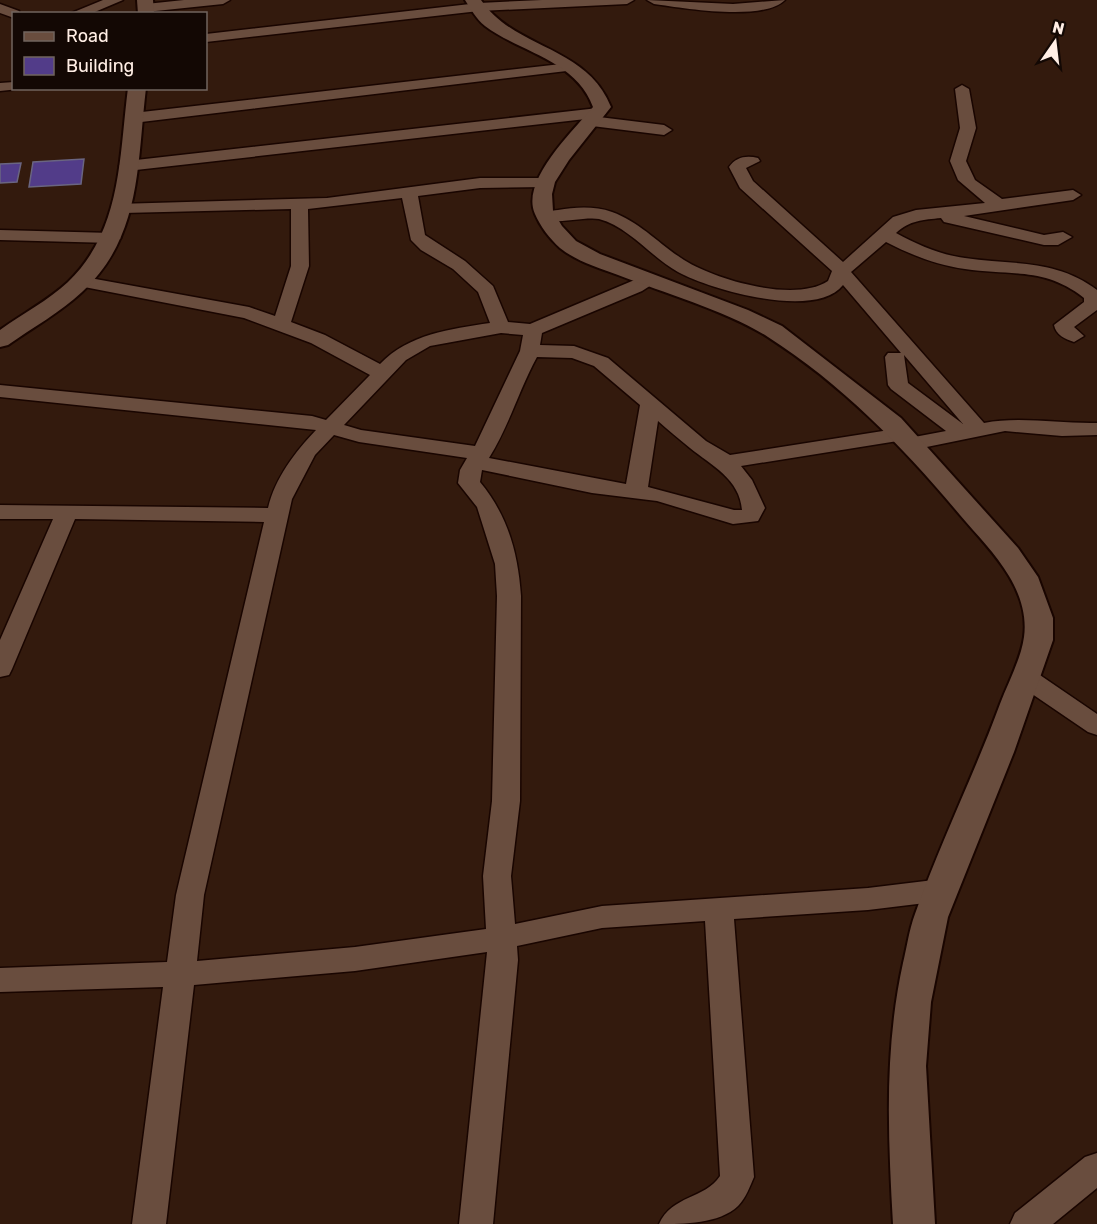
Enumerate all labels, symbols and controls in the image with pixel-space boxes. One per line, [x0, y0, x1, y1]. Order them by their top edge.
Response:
legend [12, 12, 207, 90]
north arrow [1025, 12, 1085, 72]
text: N [1051, 17, 1066, 39]
text: Road [66, 25, 109, 47]
text: Building [66, 55, 134, 77]

